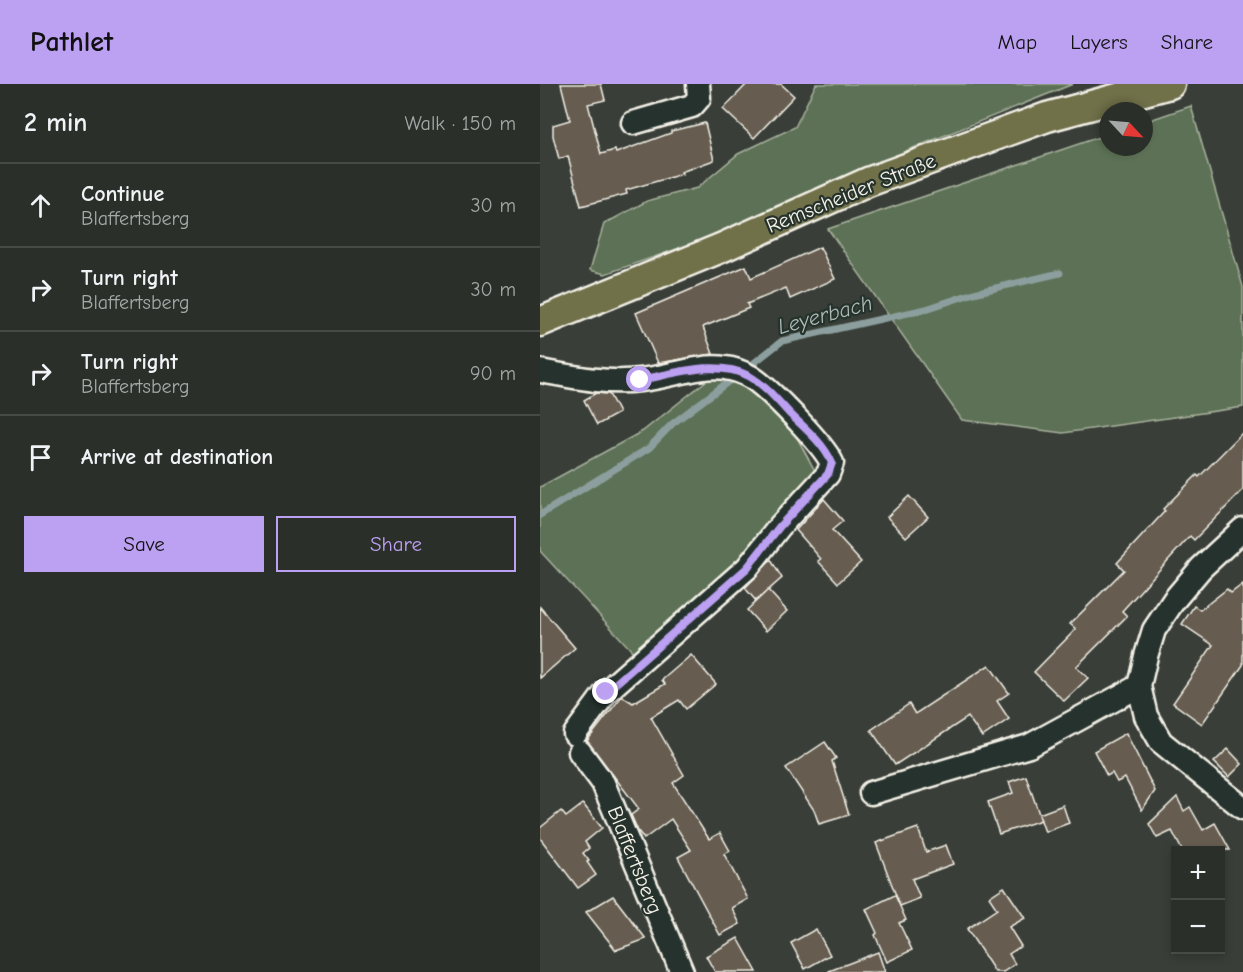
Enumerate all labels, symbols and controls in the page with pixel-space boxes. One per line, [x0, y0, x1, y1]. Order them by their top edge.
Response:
text: Pathlet [30, 26, 113, 58]
text: Map [998, 30, 1037, 54]
text: Layers [1070, 30, 1128, 54]
text: Share [1161, 30, 1213, 54]
north arrow [1099, 102, 1153, 156]
text: 2 min [24, 108, 87, 138]
text: Walk · 150 m [405, 112, 516, 135]
street label: Remscheider Straße [763, 148, 939, 238]
text: Continue [81, 181, 164, 207]
icon: ahead [24, 189, 57, 222]
text: 30 m [470, 194, 516, 217]
text: Blaffertsberg [81, 207, 190, 230]
text: Turn right [81, 265, 178, 291]
icon: right [24, 273, 57, 306]
text: 30 m [470, 278, 516, 301]
water label: Leyerbach [775, 290, 875, 340]
text: Blaffertsberg [81, 291, 190, 314]
text: Turn right [81, 349, 178, 375]
icon: right [24, 357, 57, 390]
text: 90 m [470, 362, 516, 385]
route start [626, 366, 652, 392]
text: Blaffertsberg [81, 375, 190, 398]
icon: arrive [24, 441, 57, 474]
text: Arrive at destination [81, 444, 273, 470]
button: Save [24, 516, 264, 572]
button: Share [276, 516, 516, 572]
route end [592, 678, 618, 704]
street label: Blaffertsberg [603, 803, 667, 917]
map controls [1171, 846, 1225, 954]
button: + [1171, 846, 1225, 900]
button: − [1171, 900, 1225, 954]

